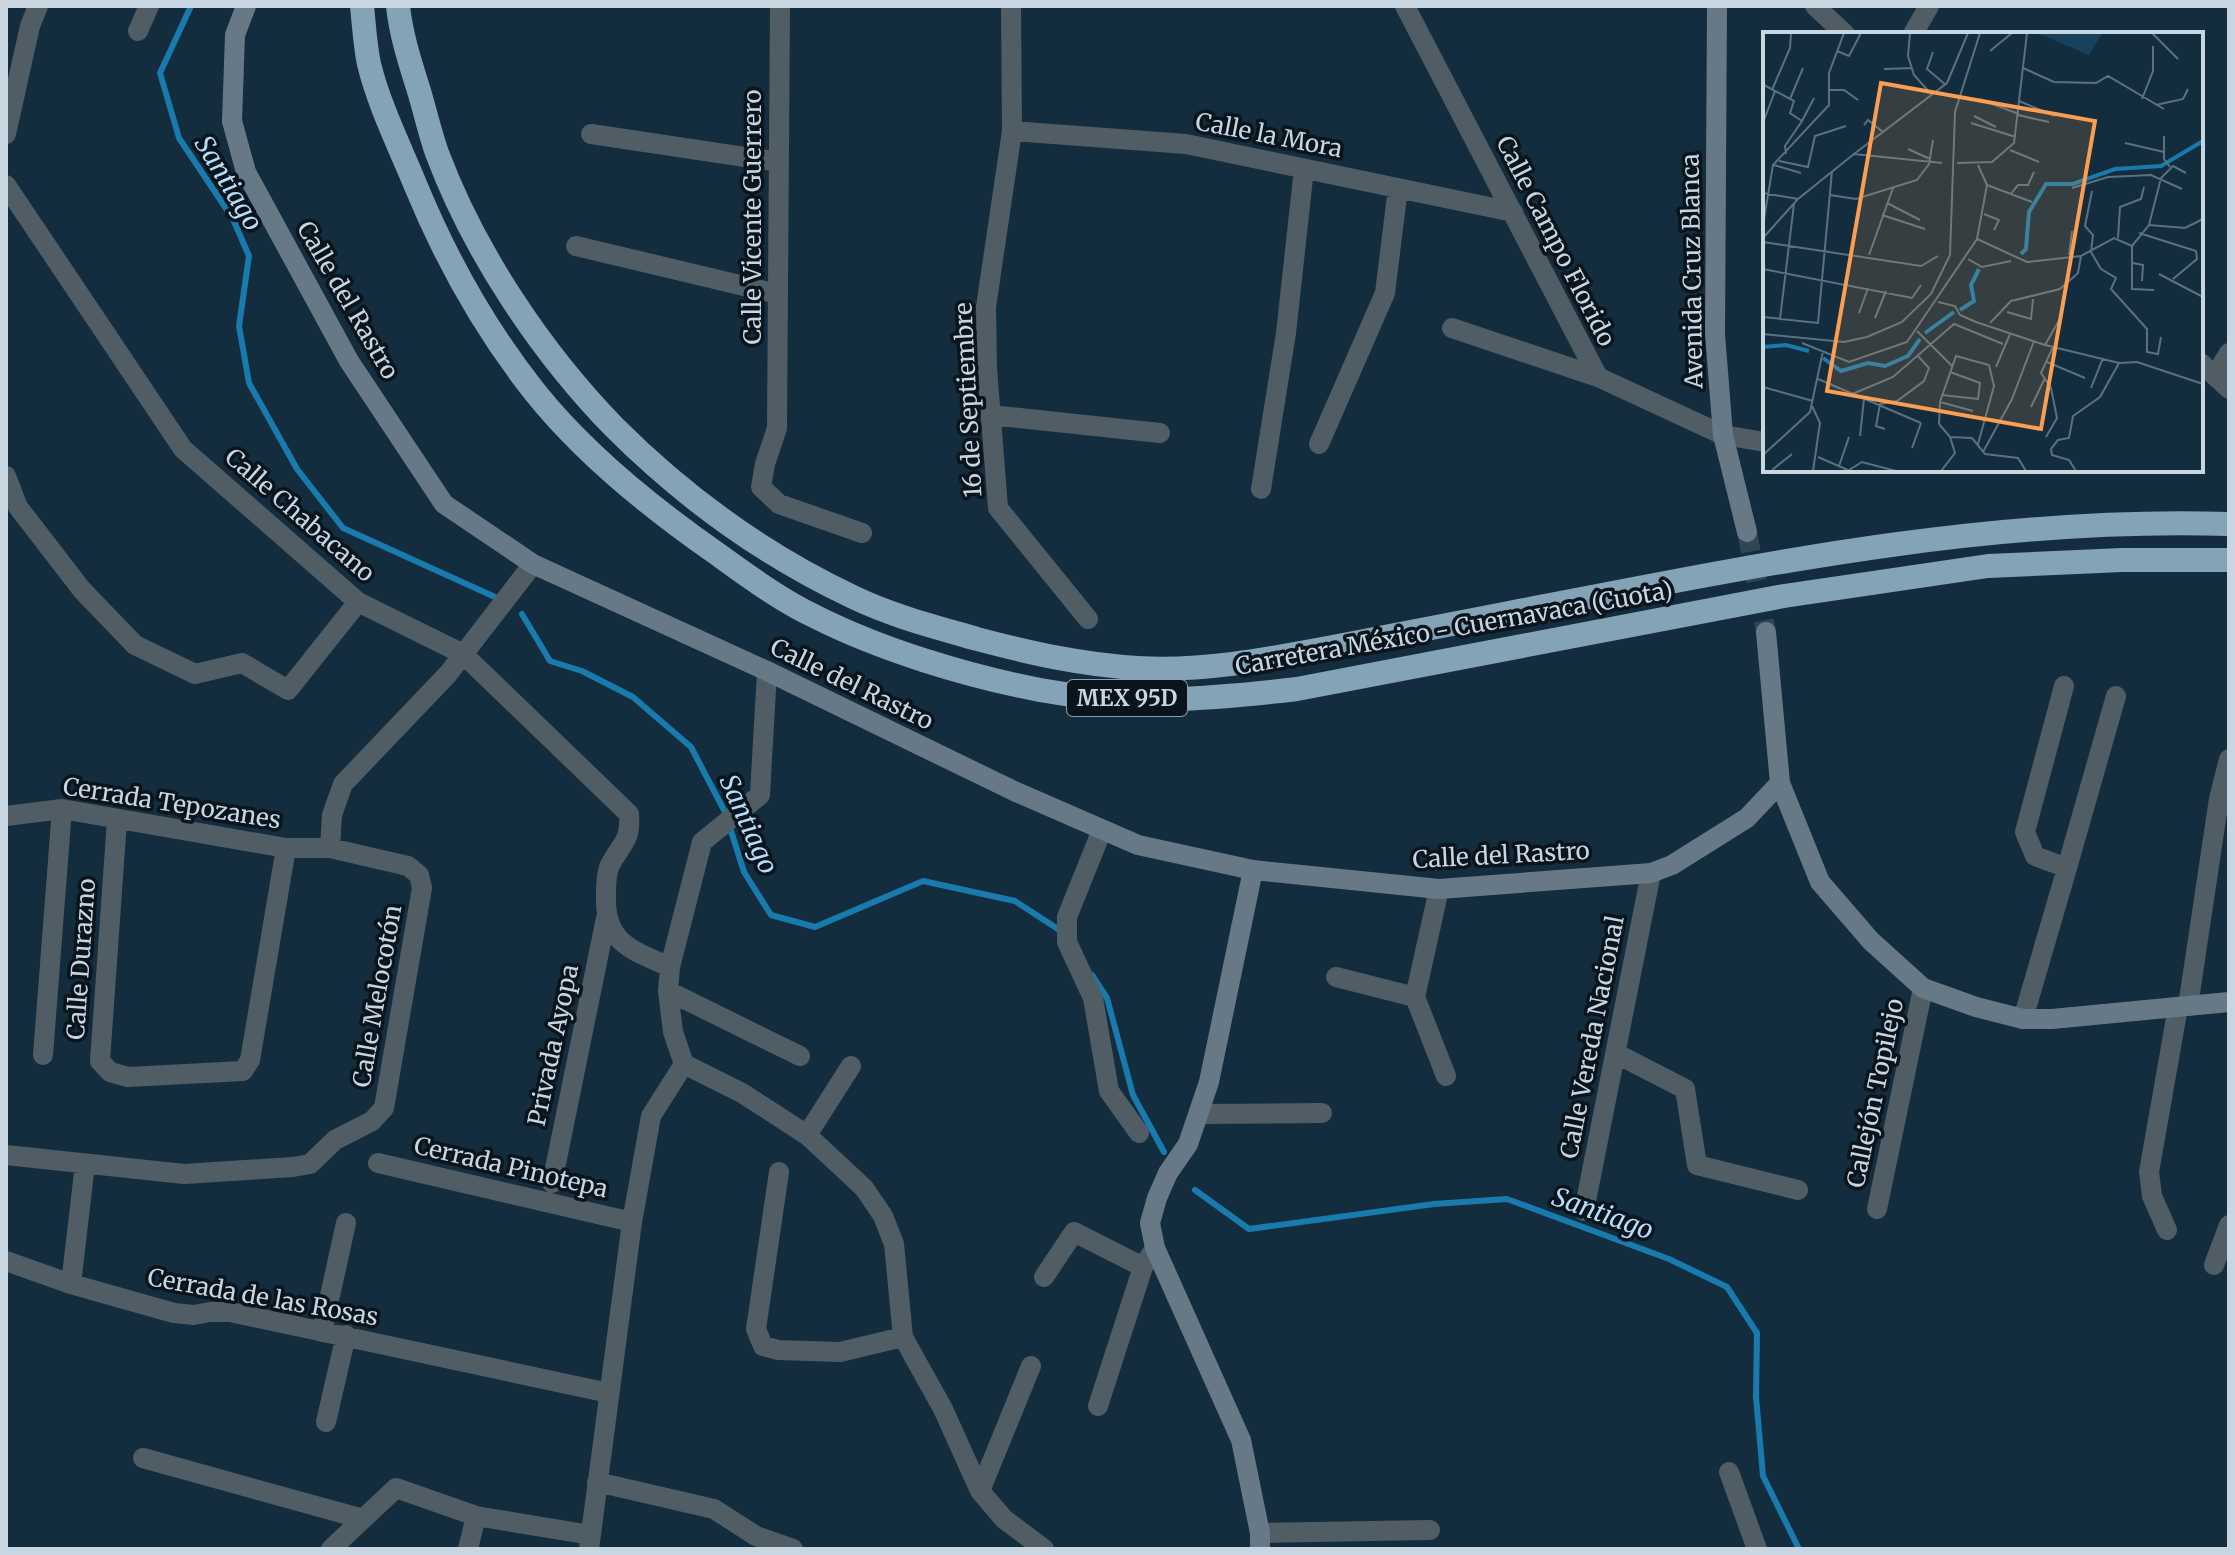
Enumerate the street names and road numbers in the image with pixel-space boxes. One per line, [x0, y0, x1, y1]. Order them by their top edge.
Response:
street label: Calle Vicente Guerrero [737, 89, 768, 345]
street label: Calle la Mora [1193, 106, 1345, 164]
street label: Calle Campo Florido [1489, 131, 1623, 351]
street label: Avenida Cruz Blanca [1674, 153, 1710, 390]
street label: Calle del Rastro [290, 215, 406, 385]
street label: 16 de Septiembre [947, 302, 989, 498]
street label: Calle Chabacano [219, 441, 381, 589]
street label: Carretera México - Cuernavaca (Cuota) [1233, 574, 1675, 682]
street label: Calle del Rastro [766, 631, 938, 737]
road number: MEX 95D [1067, 680, 1187, 716]
street label: Cerrada Tepozanes [61, 770, 283, 836]
street label: Calle del Rastro [1412, 835, 1590, 875]
street label: Calle Durazno [60, 877, 102, 1041]
street label: Calle Melocotón [346, 902, 408, 1090]
street label: Calle Vereda Nacional [1553, 913, 1631, 1161]
street label: Privada Ayopa [521, 961, 585, 1129]
street label: Callejón Topilejo [1840, 996, 1910, 1190]
street label: Cerrada Pinotepa [411, 1130, 611, 1204]
street label: Cerrada de las Rosas [145, 1261, 381, 1333]

